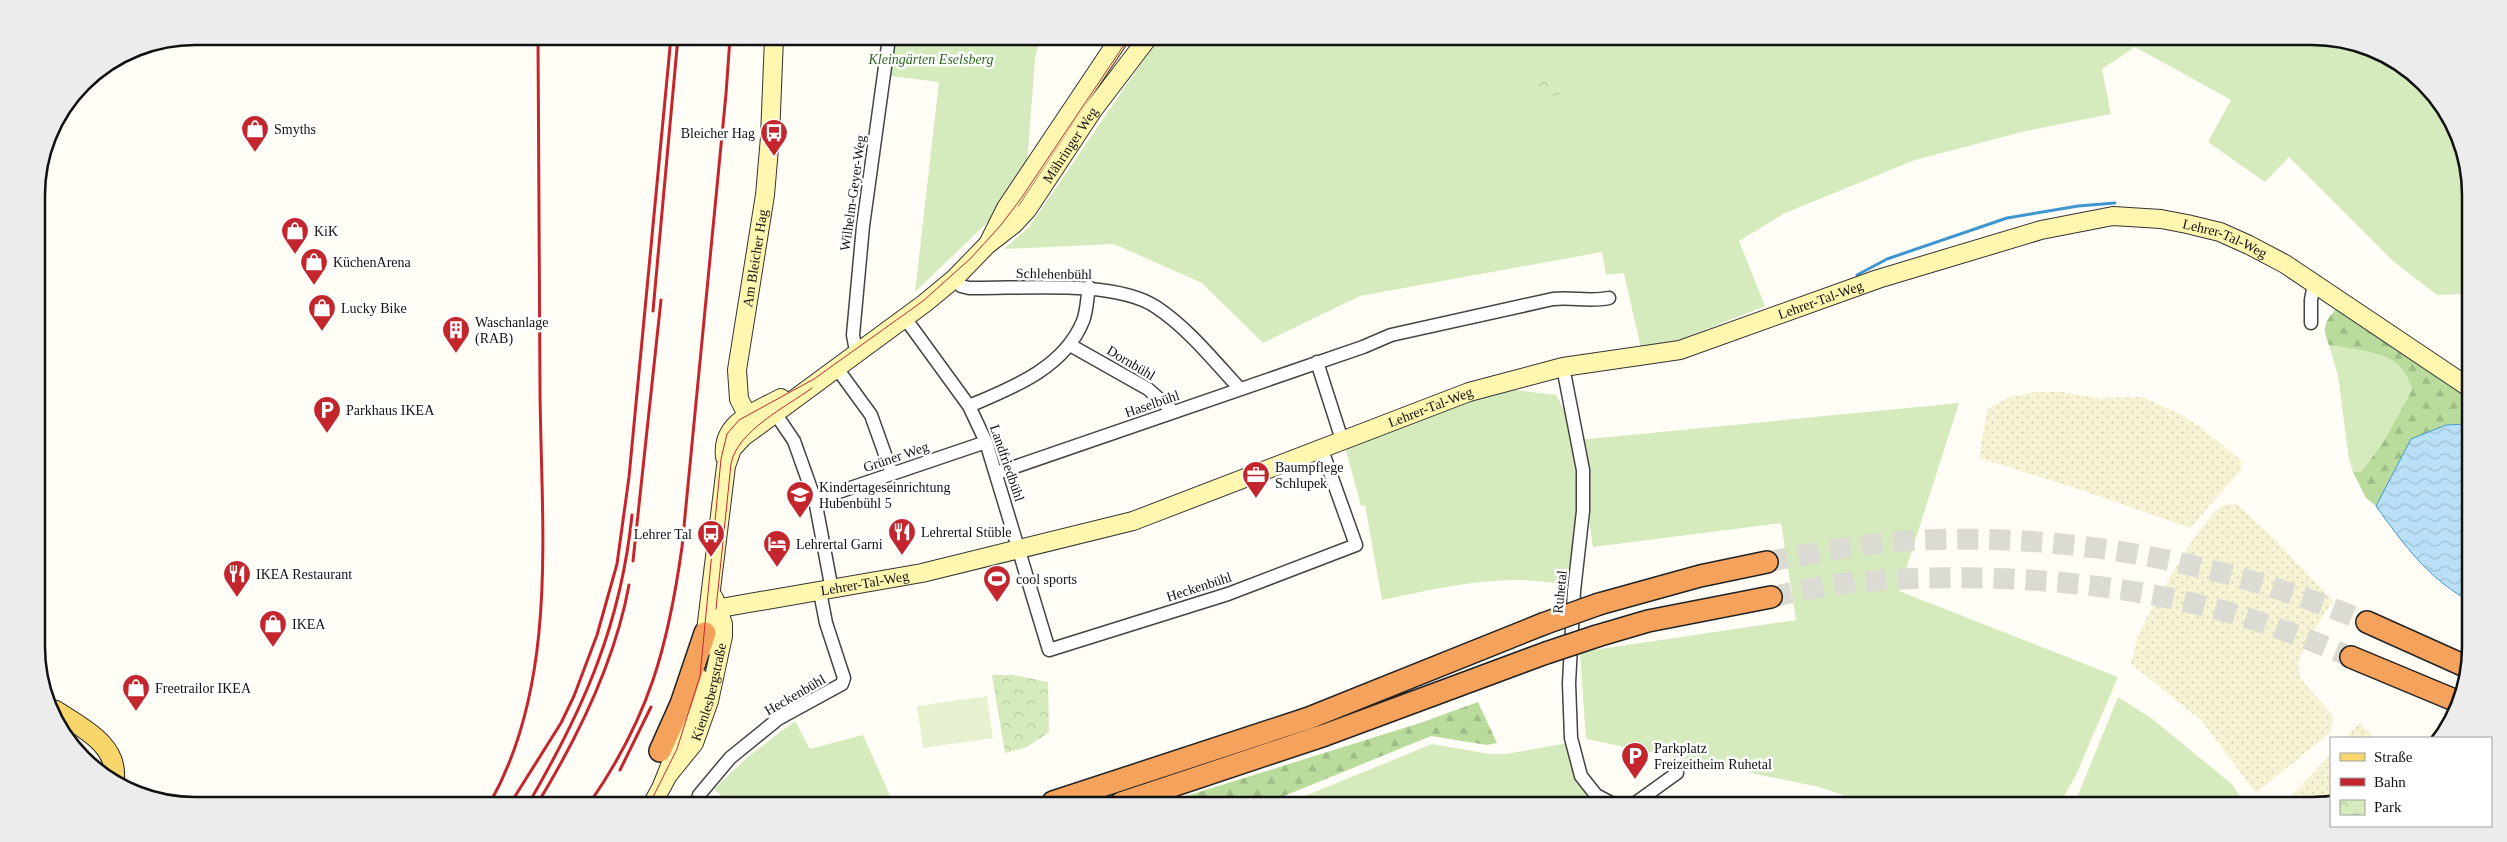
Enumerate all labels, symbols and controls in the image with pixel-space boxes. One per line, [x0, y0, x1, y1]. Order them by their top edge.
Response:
park label: Kleingärten Eselsberg [867, 52, 994, 67]
street label: Mähringer Weg [1040, 104, 1100, 186]
shop icon: Smyths [240, 114, 270, 153]
bus stop icon: Bleicher Hag [759, 118, 789, 157]
place label: Smyths [274, 122, 316, 137]
place label: Bleicher Hag [681, 126, 755, 141]
street label: Wilhelm-Geyer-Weg [837, 134, 869, 252]
street label: Am Bleicher Hag [740, 208, 770, 308]
shop icon: KiK [280, 216, 310, 255]
street label: Lehrer-Tal-Weg [2181, 216, 2270, 261]
place label: KiK [314, 224, 338, 239]
shop icon: KüchenArena [299, 247, 329, 286]
place label: KüchenArena [333, 255, 412, 270]
street label: Schlehenbühl [1016, 266, 1092, 282]
street label: Lehrer-Tal-Weg [1776, 278, 1865, 322]
shop icon: Lucky Bike [307, 293, 337, 332]
place label: Lucky Bike [341, 301, 407, 316]
building icon: Waschanlage (RAB) [441, 315, 471, 354]
place label: Waschanlage (RAB) [475, 315, 549, 347]
street label: Dornbühl [1104, 343, 1158, 383]
street label: Lehrer-Tal-Weg [1386, 384, 1475, 430]
street label: Haselbühl [1123, 388, 1181, 420]
parking icon: Parkhaus IKEA [312, 395, 342, 434]
place label: Parkhaus IKEA [346, 403, 435, 418]
street label: Landfriedbühl [987, 423, 1027, 503]
street label: Grüner Weg [861, 439, 931, 475]
office icon: Baumpflege Schlupek [1241, 460, 1271, 499]
place label: Baumpflege Schlupek [1275, 460, 1343, 491]
school or university icon: Kindertageseinrichtung Hubenbühl 5 [785, 480, 815, 519]
place label: Kindertageseinrichtung Hubenbühl 5 [819, 480, 950, 511]
restaurant icon: Lehrertal Stüble [887, 517, 917, 556]
bus stop icon: Lehrer Tal [696, 519, 726, 558]
place label: Lehrertal Stüble [921, 525, 1012, 540]
place label: Lehrer Tal [634, 527, 692, 542]
hotel icon: Lehrertal Garni [762, 529, 792, 568]
place label: Lehrertal Garni [796, 537, 883, 552]
restaurant icon: IKEA Restaurant [222, 559, 252, 598]
sports icon: cool sports [982, 564, 1012, 603]
place label: IKEA Restaurant [256, 567, 352, 582]
street label: Lehrer-Tal-Weg [819, 568, 910, 598]
street label: Heckenbühl [1165, 569, 1234, 605]
street label: Ruhetal [1550, 569, 1570, 614]
place label: cool sports [1016, 572, 1077, 587]
shop icon: IKEA [258, 609, 288, 648]
place label: IKEA [292, 617, 326, 632]
street label: Kienlesbergstraße [688, 642, 729, 743]
street label: Heckenbühl [762, 672, 828, 718]
shop icon: Freetrailor IKEA [121, 673, 151, 712]
place label: Freetrailor IKEA [155, 681, 252, 696]
legend [2330, 737, 2492, 827]
parking icon: Parkplatz Freizeitheim Ruhetal [1620, 741, 1650, 780]
place label: Parkplatz Freizeitheim Ruhetal [1654, 741, 1772, 772]
text: Straße [2374, 749, 2413, 765]
text: Bahn [2374, 774, 2406, 790]
text: Park [2374, 799, 2402, 815]

